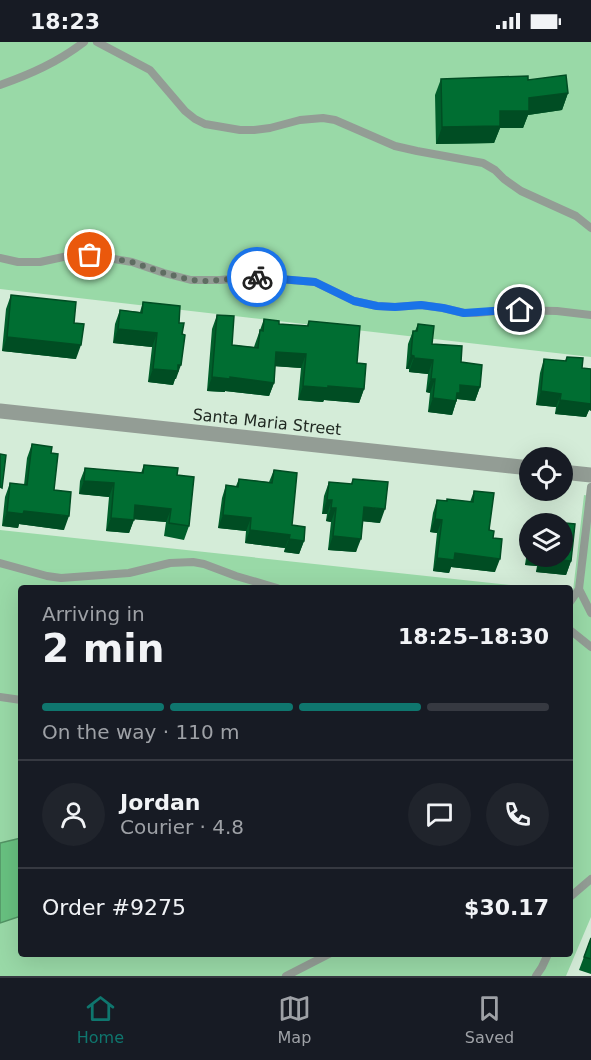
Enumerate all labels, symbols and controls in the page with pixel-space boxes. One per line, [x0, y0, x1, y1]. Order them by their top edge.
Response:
text: 18:23 [30, 9, 100, 34]
pin [64, 229, 115, 280]
icon: bag [73, 238, 106, 271]
courier [227, 247, 287, 307]
icon: bike [241, 261, 274, 294]
pin [494, 284, 545, 335]
icon: home [503, 293, 536, 326]
street label: Santa Maria Street [192, 405, 342, 439]
map controls [519, 447, 573, 567]
button: locate [519, 447, 573, 501]
button: layers [519, 513, 573, 567]
text: Arriving in [42, 602, 145, 626]
text: 18:25–18:30 [398, 624, 549, 649]
text: 2 min [42, 626, 164, 671]
text: On the way · 110 m [42, 720, 240, 744]
button: person [42, 783, 105, 846]
button: chat [408, 783, 471, 846]
button: phone [486, 783, 549, 846]
text: Jordan [120, 790, 200, 815]
text: Courier · 4.8 [120, 815, 244, 839]
text: Order #9275 [42, 895, 186, 920]
text: $30.17 [464, 895, 549, 920]
tab: Home [77, 992, 124, 1047]
tab: Map [278, 992, 311, 1047]
tab: Saved [465, 992, 514, 1047]

